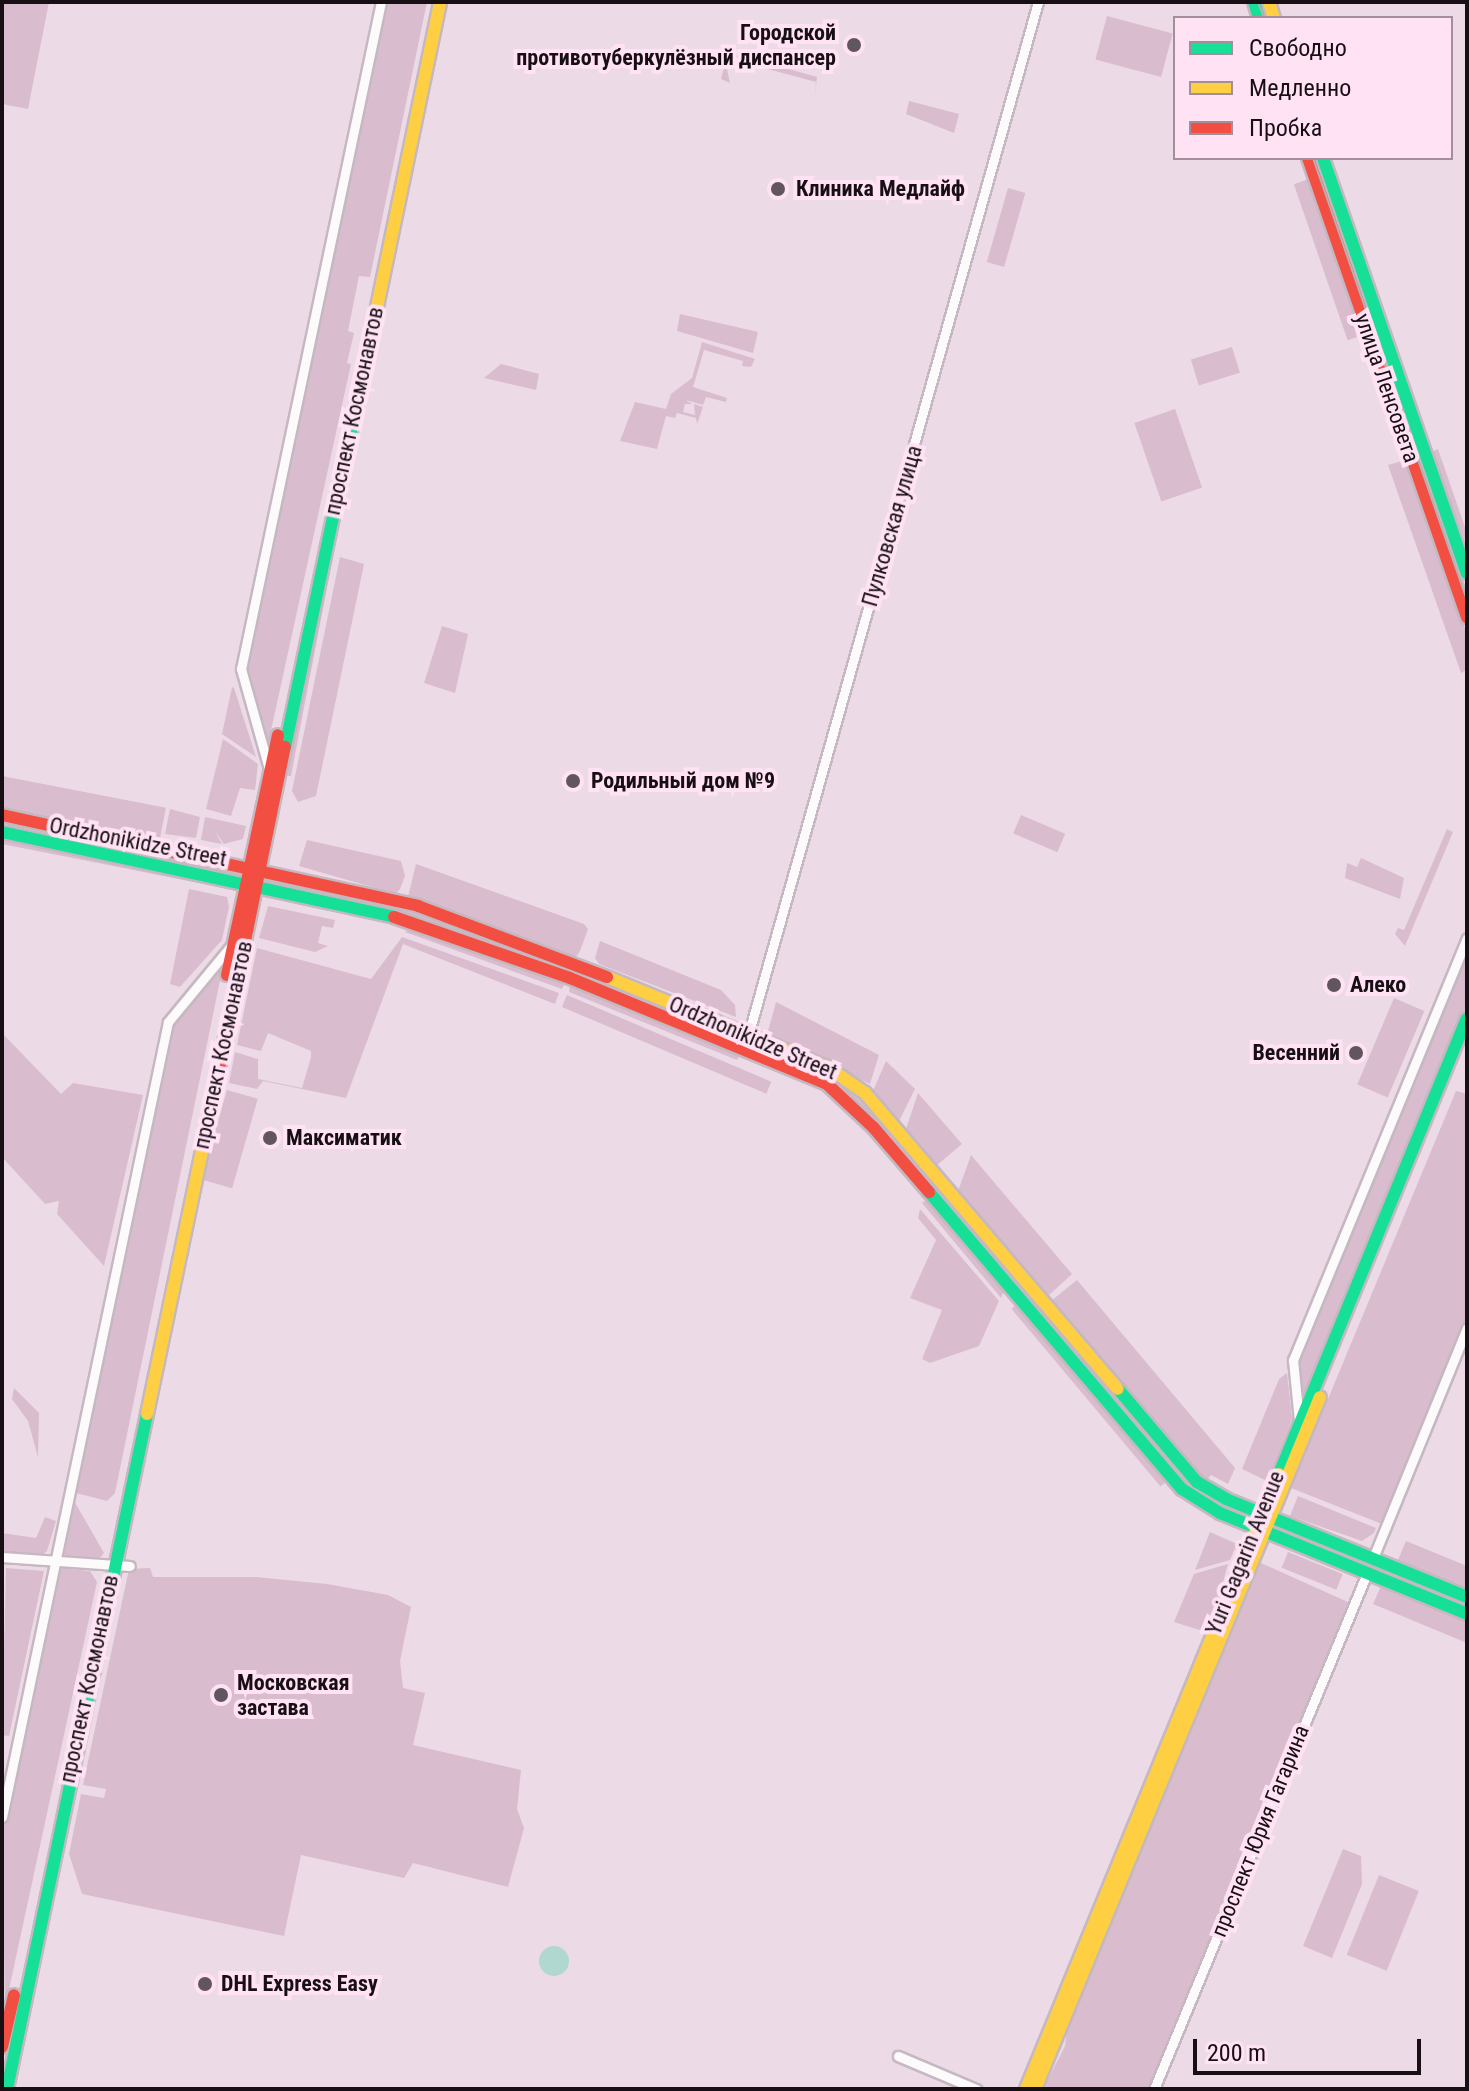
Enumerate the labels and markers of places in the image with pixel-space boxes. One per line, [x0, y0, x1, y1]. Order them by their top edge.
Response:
place label: Городской противотуберкулёзный диспансер [516, 19, 836, 70]
marker: Городской противотуберкулёзный диспансер [843, 34, 865, 56]
place label: Клиника Медлайф [796, 176, 965, 202]
marker: Клиника Медлайф [767, 178, 789, 200]
place label: Родильный дом №9 [591, 768, 775, 794]
marker: Родильный дом №9 [562, 770, 584, 792]
place label: Алеко [1350, 972, 1406, 998]
marker: Алеко [1325, 976, 1343, 994]
place label: Весенний [1253, 1040, 1340, 1066]
marker: Весенний [1347, 1044, 1365, 1062]
place label: Максиматик [286, 1125, 402, 1151]
marker: Максиматик [261, 1129, 279, 1147]
place label: Московская застава [237, 1669, 350, 1720]
marker: Московская застава [212, 1686, 230, 1704]
place label: DHL Express Easy [221, 1971, 378, 1997]
marker: DHL Express Easy [196, 1975, 214, 1993]

